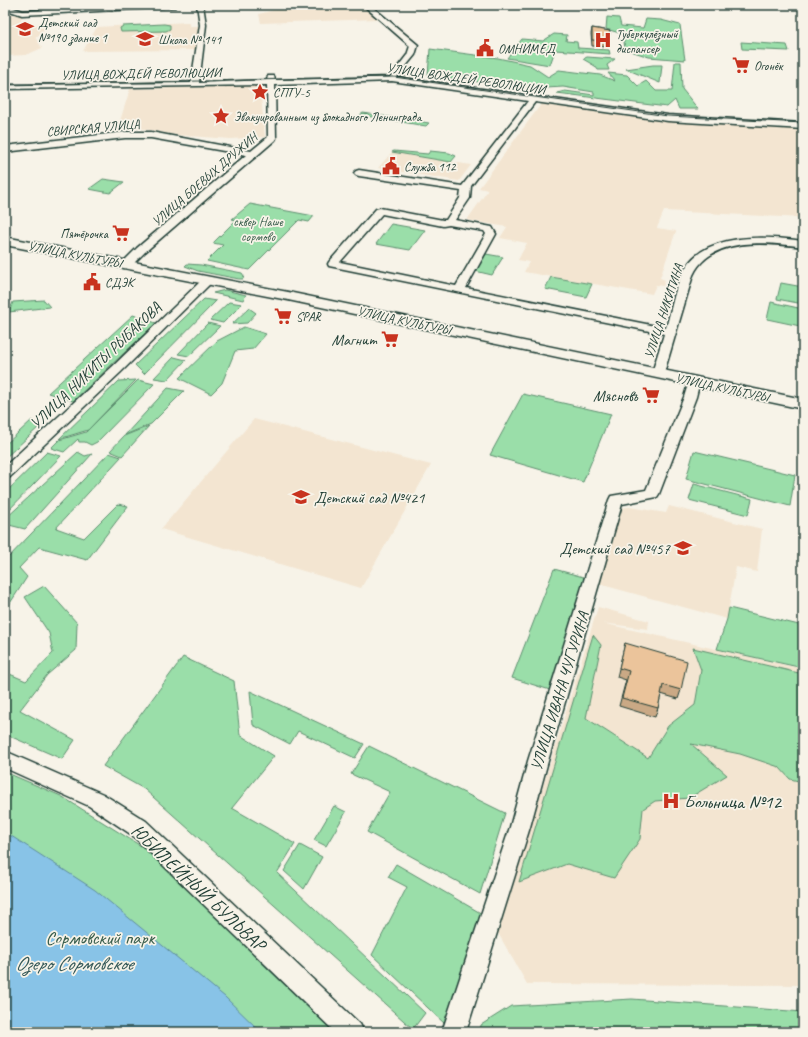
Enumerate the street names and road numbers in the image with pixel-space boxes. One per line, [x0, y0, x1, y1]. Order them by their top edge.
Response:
street label: УЛИЦА ВОЖДЕЙ РЕВОЛЮЦИИ [386, 60, 548, 98]
street label: УЛИЦА ВОЖДЕЙ РЕВОЛЮЦИИ [61, 65, 223, 83]
street label: СВИРСКАЯ УЛИЦА [46, 116, 141, 140]
street label: УЛИЦА БОЕВЫХ ДРУЖИН [149, 128, 263, 230]
street label: УЛИЦА КУЛЬТУРЫ [27, 238, 125, 272]
street label: УЛИЦА НИКИТИНА [641, 262, 687, 360]
street label: УЛИЦА НИКИТЫ РЫБАКОВА [26, 297, 166, 434]
street label: УЛИЦА КУЛЬТУРЫ [356, 303, 454, 339]
street label: УЛИЦА КУЛЬТУРЫ [674, 370, 772, 406]
street label: УЛИЦА ИВАНА ЧУГУРИНА [526, 609, 594, 773]
street label: ЮБИЛЕЙНЫЙ БУЛЬВАР [126, 819, 272, 958]

